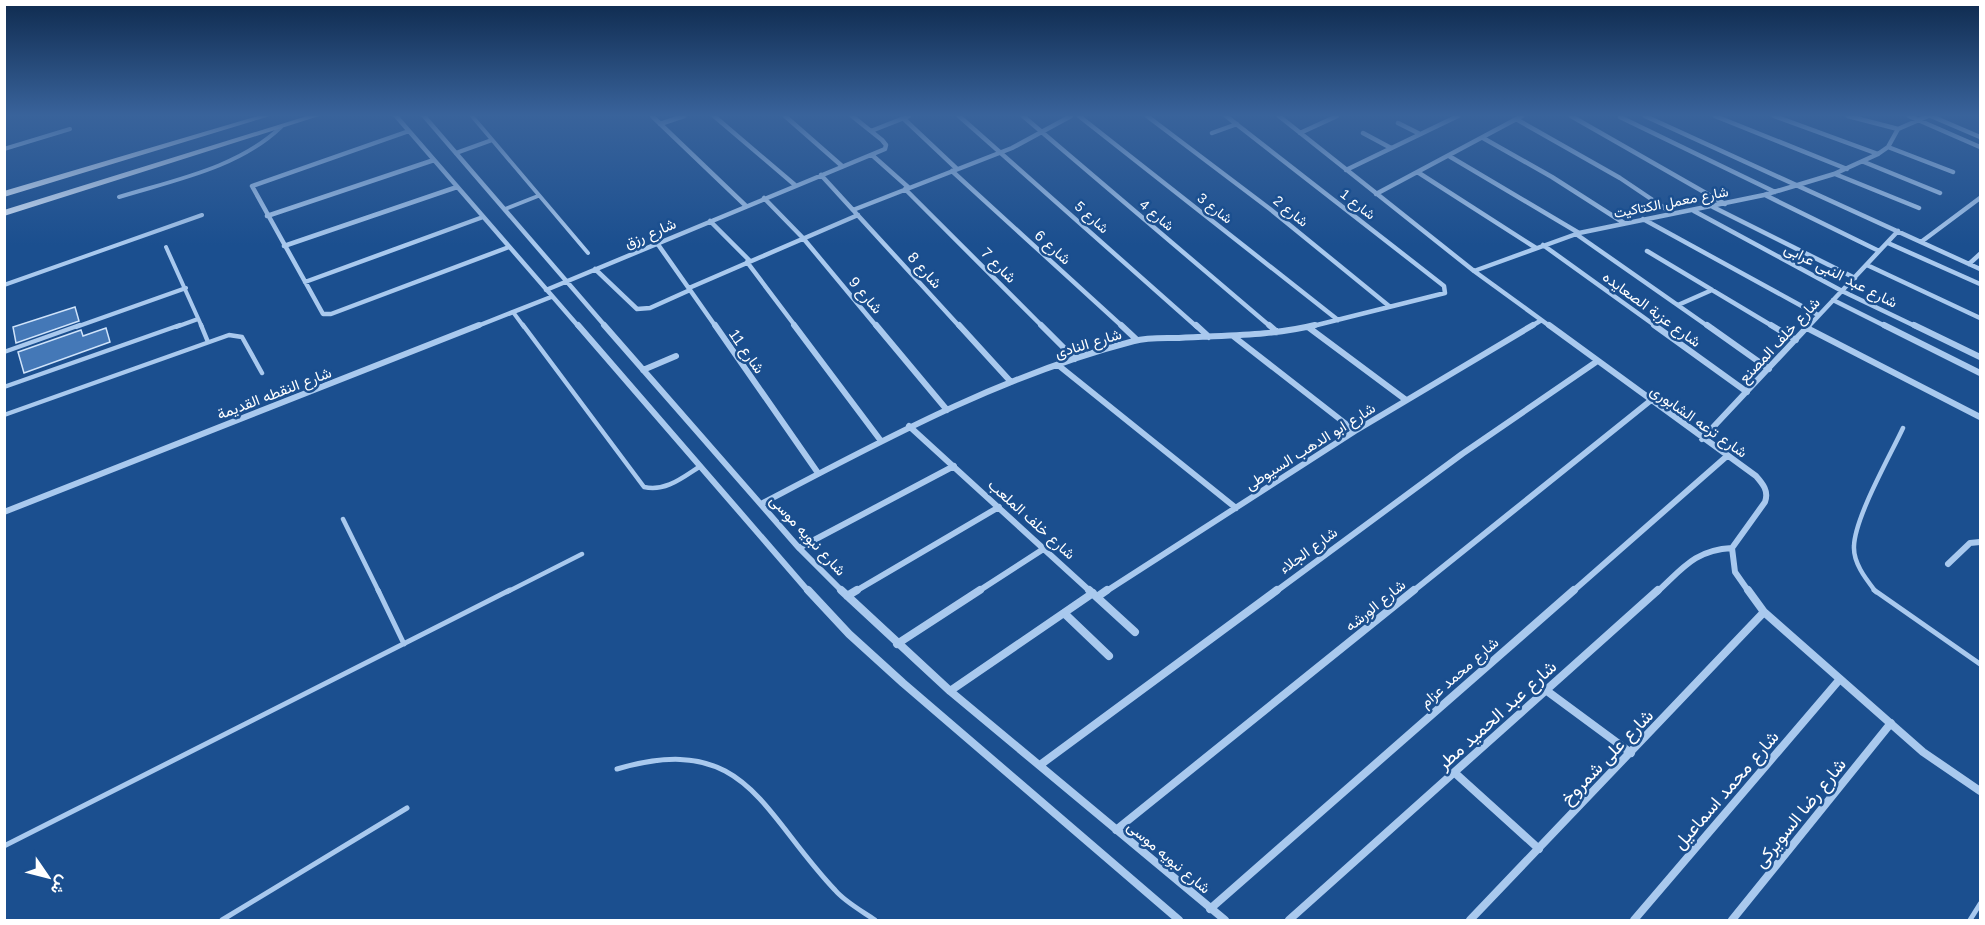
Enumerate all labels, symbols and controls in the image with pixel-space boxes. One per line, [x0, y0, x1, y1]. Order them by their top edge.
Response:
street label: شارع معمل الكتاكيت [1612, 183, 1730, 224]
street label: شارع 1 [1336, 185, 1379, 225]
street label: شارع 3 [1193, 189, 1236, 229]
street label: شارع 2 [1269, 192, 1312, 232]
street label: شارع 4 [1135, 196, 1177, 236]
street label: شارع 5 [1070, 198, 1112, 239]
street label: شارع رزق [622, 214, 680, 254]
street label: شارع 6 [1029, 226, 1075, 270]
street label: شارع عبد النبى عرابى [1780, 239, 1900, 314]
street label: شارع 7 [976, 244, 1020, 288]
street label: شارع 8 [902, 248, 946, 294]
street label: شارع عزبة الصعايده [1598, 268, 1704, 353]
street label: شارع 9 [843, 273, 886, 319]
street label: شارع خلف المصنع [1735, 294, 1825, 388]
street label: شارع النادى [1053, 325, 1124, 364]
street label: شارع 11 [723, 326, 768, 378]
street label: شارع النقطه القديمة [214, 363, 335, 425]
street label: شارع ترعه الشابورى [1645, 381, 1751, 463]
street label: شارع ابو الدهب السيوطى [1242, 399, 1380, 496]
street label: شارع خلف الملعب [983, 476, 1079, 565]
street label: شارع نبويه موسى [764, 491, 850, 581]
street label: شارع الجلاء [1276, 523, 1342, 579]
street label: شارع الورشه [1342, 576, 1410, 637]
street label: شارع محمد عزام [1416, 633, 1504, 713]
street label: شارع عبد الحميد مطر [1433, 656, 1562, 776]
street label: شارع على شمروخ [1557, 705, 1659, 810]
street label: شارع محمد اسماعيل [1669, 727, 1784, 854]
street label: شارع رضا السويركى [1750, 754, 1852, 873]
street label: شارع نبويه موسى [1122, 817, 1214, 899]
north arrow [18, 847, 78, 907]
text: ش [47, 872, 72, 898]

